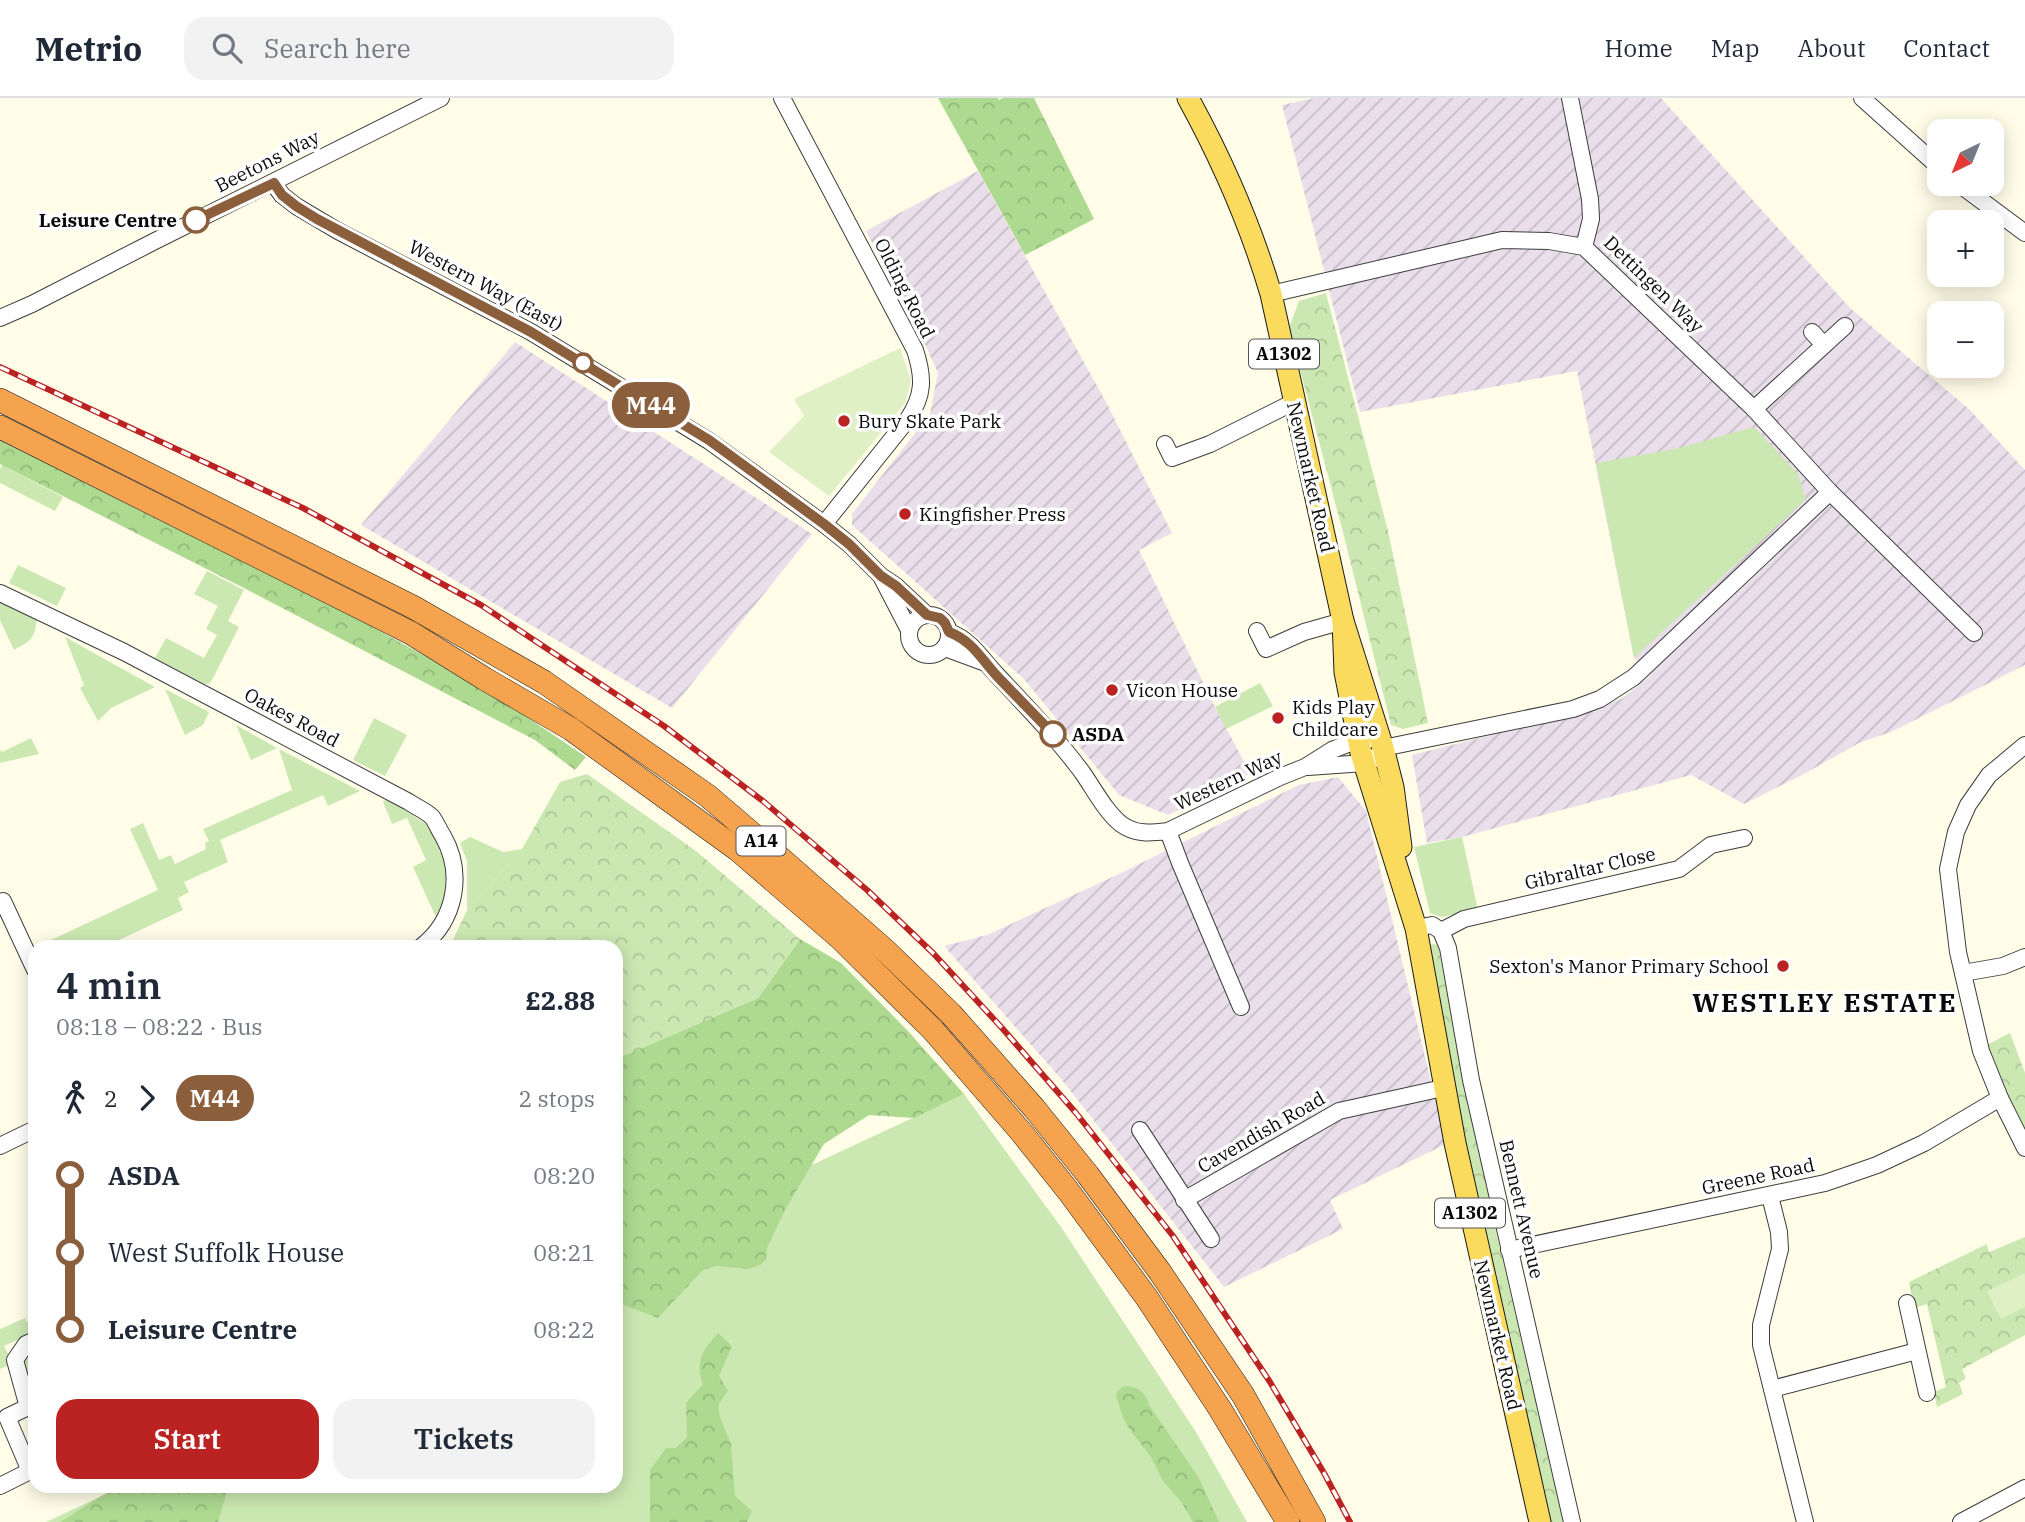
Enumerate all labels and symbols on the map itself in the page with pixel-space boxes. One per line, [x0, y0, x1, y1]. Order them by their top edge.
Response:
north arrow [1927, 119, 2004, 196]
street label: Beetons Way [211, 124, 324, 198]
marker: Leisure Centre [183, 207, 209, 233]
place label: Leisure Centre [39, 208, 177, 232]
street label: Dettingen Way [1599, 230, 1710, 338]
street label: Western Way (East) [405, 234, 567, 336]
street label: Olding Road [870, 234, 940, 342]
road number: A1302 [1249, 340, 1319, 368]
unlabelled marker [573, 353, 593, 373]
line badge: M44 [611, 382, 691, 428]
street label: Newmarket Road [1282, 399, 1340, 555]
place label: Bury Skate Park [858, 409, 1001, 433]
marker: Bury Skate Park [836, 413, 852, 429]
place label: Kingfisher Press [919, 502, 1066, 526]
marker: Kingfisher Press [897, 506, 913, 522]
place label: Vicon House [1126, 678, 1238, 702]
street label: Oakes Road [240, 682, 344, 752]
marker: Vicon House [1104, 682, 1120, 698]
place label: Kids Play Childcare [1292, 695, 1378, 741]
marker: Kids Play Childcare [1270, 710, 1286, 726]
marker: ASDA [1040, 721, 1066, 747]
place label: ASDA [1072, 722, 1125, 746]
street label: Western Way [1170, 744, 1287, 815]
road number: A14 [736, 826, 786, 856]
street label: Gibraltar Close [1522, 841, 1658, 895]
place label: Sexton's Manor Primary School [1489, 954, 1769, 978]
marker: Sexton's Manor Primary School [1775, 958, 1791, 974]
district label: WESTLEY ESTATE [1692, 985, 1958, 1019]
street label: Cavendish Road [1193, 1086, 1329, 1178]
street label: Bennett Avenue [1494, 1137, 1550, 1281]
street label: Greene Road [1699, 1152, 1817, 1200]
road number: A1302 [1435, 1198, 1505, 1228]
street label: Newmarket Road [1469, 1257, 1527, 1413]

